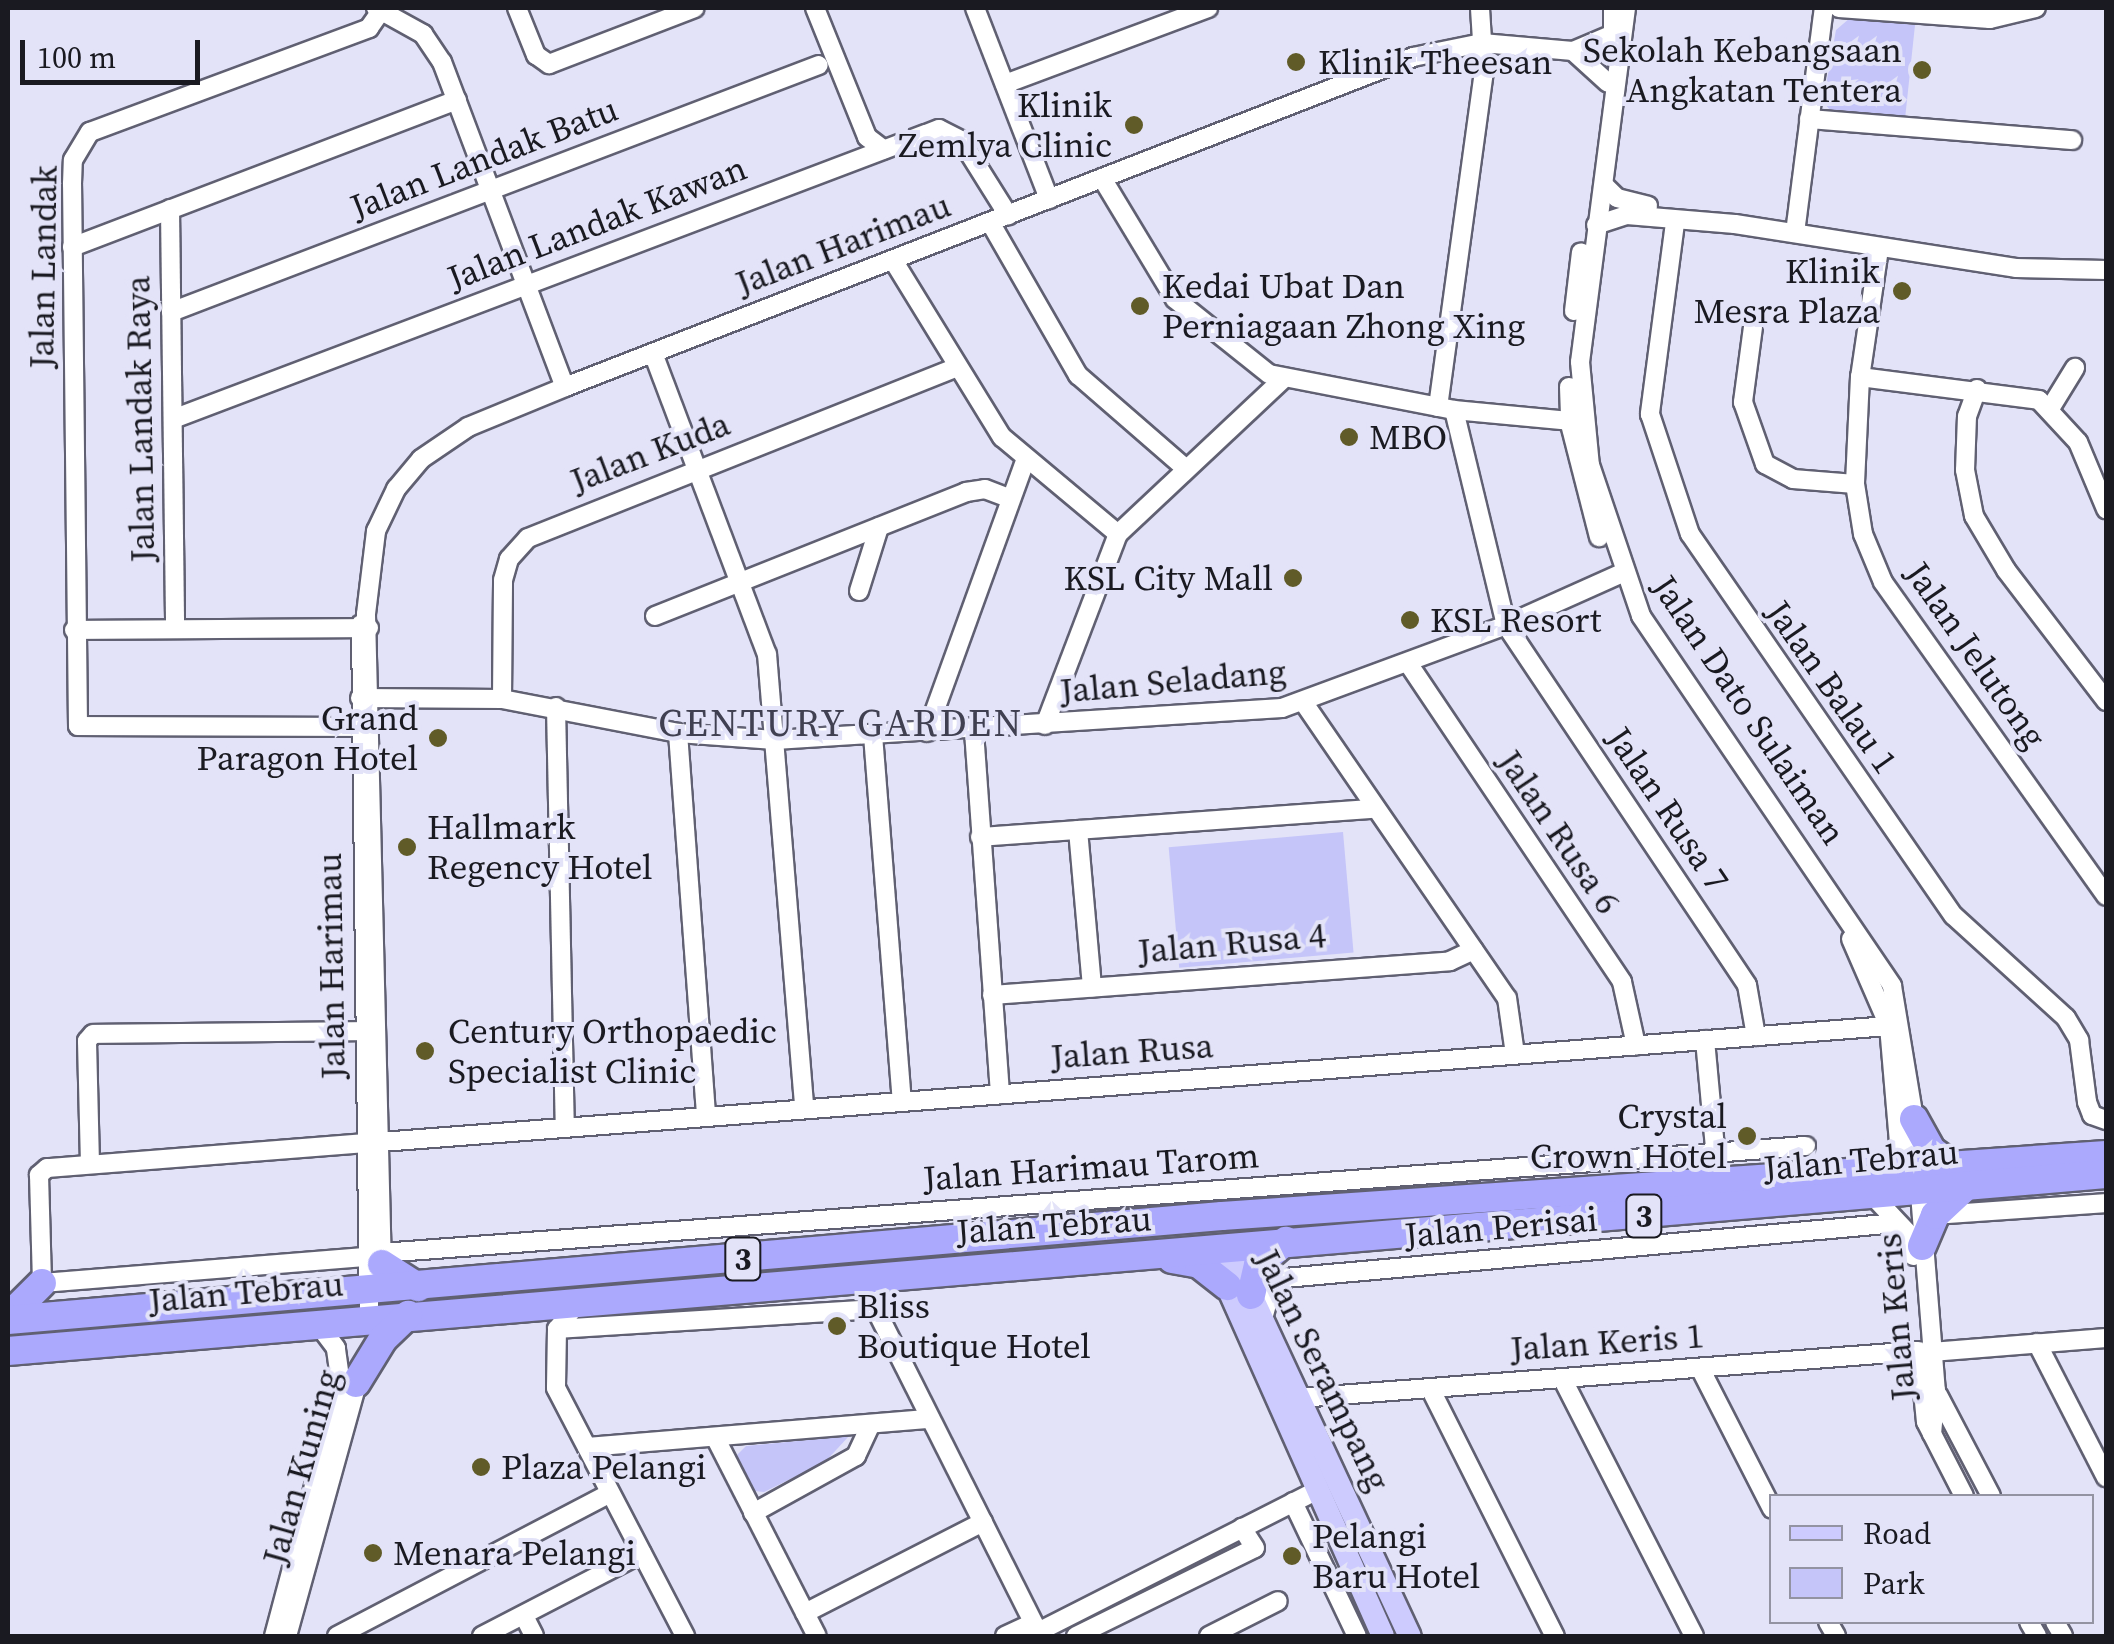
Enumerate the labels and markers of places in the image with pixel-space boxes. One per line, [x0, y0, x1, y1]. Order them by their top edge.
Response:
place label: Sekolah Kebangsaan Angkatan Tentera [1583, 29, 1902, 111]
place label: Klinik Theesan [1318, 41, 1553, 83]
marker: Klinik Theesan [1283, 49, 1309, 75]
marker: Sekolah Kebangsaan Angkatan Tentera [1911, 59, 1933, 81]
place label: Klinik Zemlya Clinic [898, 84, 1112, 166]
marker: Klinik Zemlya Clinic [1121, 112, 1147, 138]
place label: Klinik Mesra Plaza [1693, 250, 1880, 332]
place label: Kedai Ubat Dan Perniagaan Zhong Xing [1162, 265, 1525, 347]
marker: Klinik Mesra Plaza [1889, 278, 1915, 304]
marker: Kedai Ubat Dan Perniagaan Zhong Xing [1127, 293, 1153, 319]
place label: MBO [1369, 416, 1447, 458]
marker: MBO [1338, 426, 1360, 448]
place label: KSL City Mall [1064, 557, 1273, 599]
marker: KSL City Mall [1282, 567, 1304, 589]
place label: KSL Resort [1430, 599, 1601, 641]
marker: KSL Resort [1399, 609, 1421, 631]
place label: Grand Paragon Hotel [196, 697, 418, 779]
marker: Grand Paragon Hotel [427, 727, 449, 749]
place label: Hallmark Regency Hotel [427, 806, 652, 888]
marker: Hallmark Regency Hotel [396, 836, 418, 858]
place label: Century Orthopaedic Specialist Clinic [448, 1010, 777, 1092]
marker: Century Orthopaedic Specialist Clinic [412, 1038, 438, 1064]
place label: Crystal Crown Hotel [1530, 1095, 1727, 1177]
marker: Crystal Crown Hotel [1736, 1125, 1758, 1147]
place label: Bliss Boutique Hotel [857, 1285, 1091, 1367]
marker: Bliss Boutique Hotel [826, 1315, 848, 1337]
place label: Plaza Pelangi [501, 1446, 706, 1488]
marker: Plaza Pelangi [470, 1456, 492, 1478]
place label: Pelangi Baru Hotel [1312, 1515, 1480, 1597]
place label: Menara Pelangi [393, 1532, 636, 1574]
marker: Menara Pelangi [362, 1542, 384, 1564]
marker: Pelangi Baru Hotel [1281, 1545, 1303, 1567]

